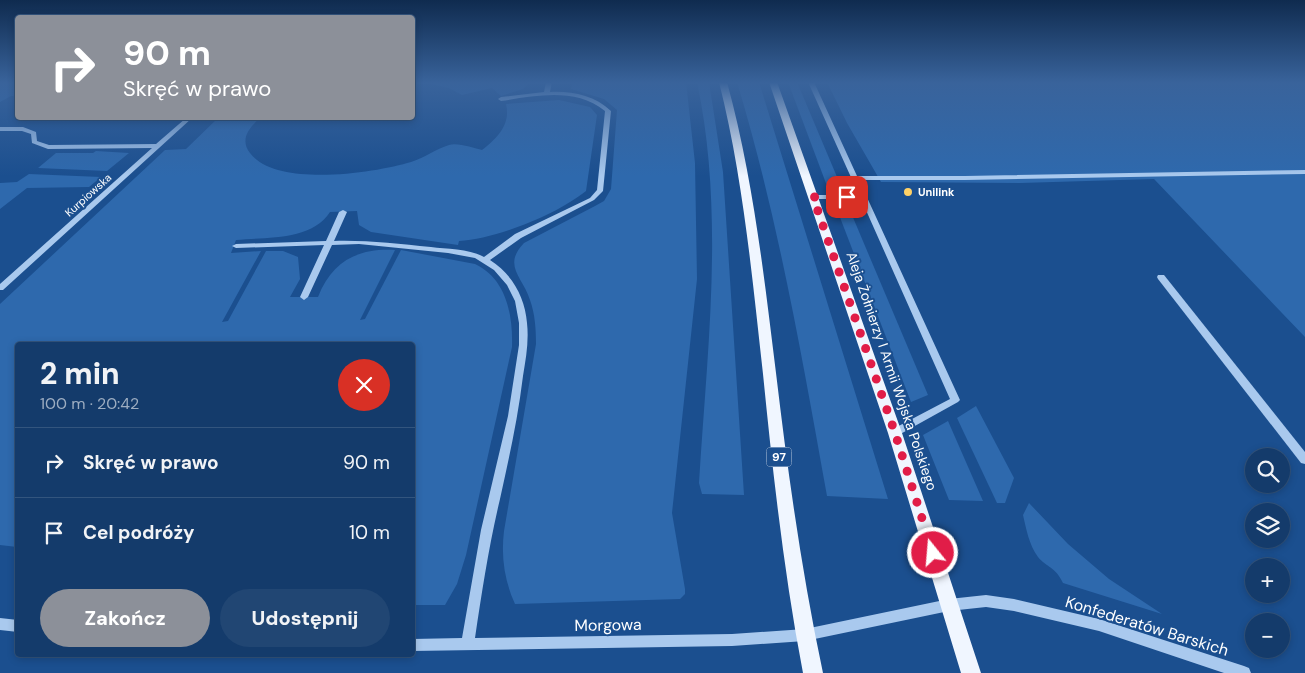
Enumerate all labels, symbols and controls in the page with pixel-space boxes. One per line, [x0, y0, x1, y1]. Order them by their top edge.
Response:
text: 90 m [123, 30, 211, 76]
icon: right [40, 35, 105, 100]
text: Skręć w prawo [123, 74, 271, 103]
street label: Kurpiowska [62, 170, 114, 220]
pin [826, 176, 868, 218]
icon: arrive [833, 183, 861, 211]
place label: Unilink [918, 185, 955, 199]
marker: Unilink [902, 186, 914, 198]
street label: Aleja Żołnierzy I Armii Wojska Polskiego [843, 249, 941, 493]
text: 2 min [40, 354, 120, 393]
button: close [338, 359, 390, 411]
text: 100 m · 20:42 [40, 393, 139, 414]
road number: 97 [766, 448, 792, 467]
map controls [1245, 448, 1290, 658]
button: search [1245, 448, 1290, 493]
icon: right [40, 449, 68, 477]
text: Skręć w prawo [83, 450, 219, 475]
text: 90 m [343, 450, 390, 475]
button: layers [1245, 503, 1290, 548]
icon: arrive [40, 519, 68, 547]
text: Cel podróży [83, 520, 194, 545]
text: 10 m [349, 520, 390, 545]
position arrow [906, 526, 958, 578]
button: + [1245, 558, 1290, 603]
button: Zakończ [40, 589, 210, 647]
button: Udostępnij [220, 589, 390, 647]
street label: Konfederatów Barskich [1063, 591, 1231, 661]
button: − [1245, 613, 1290, 658]
street label: Morgowa [574, 614, 642, 636]

